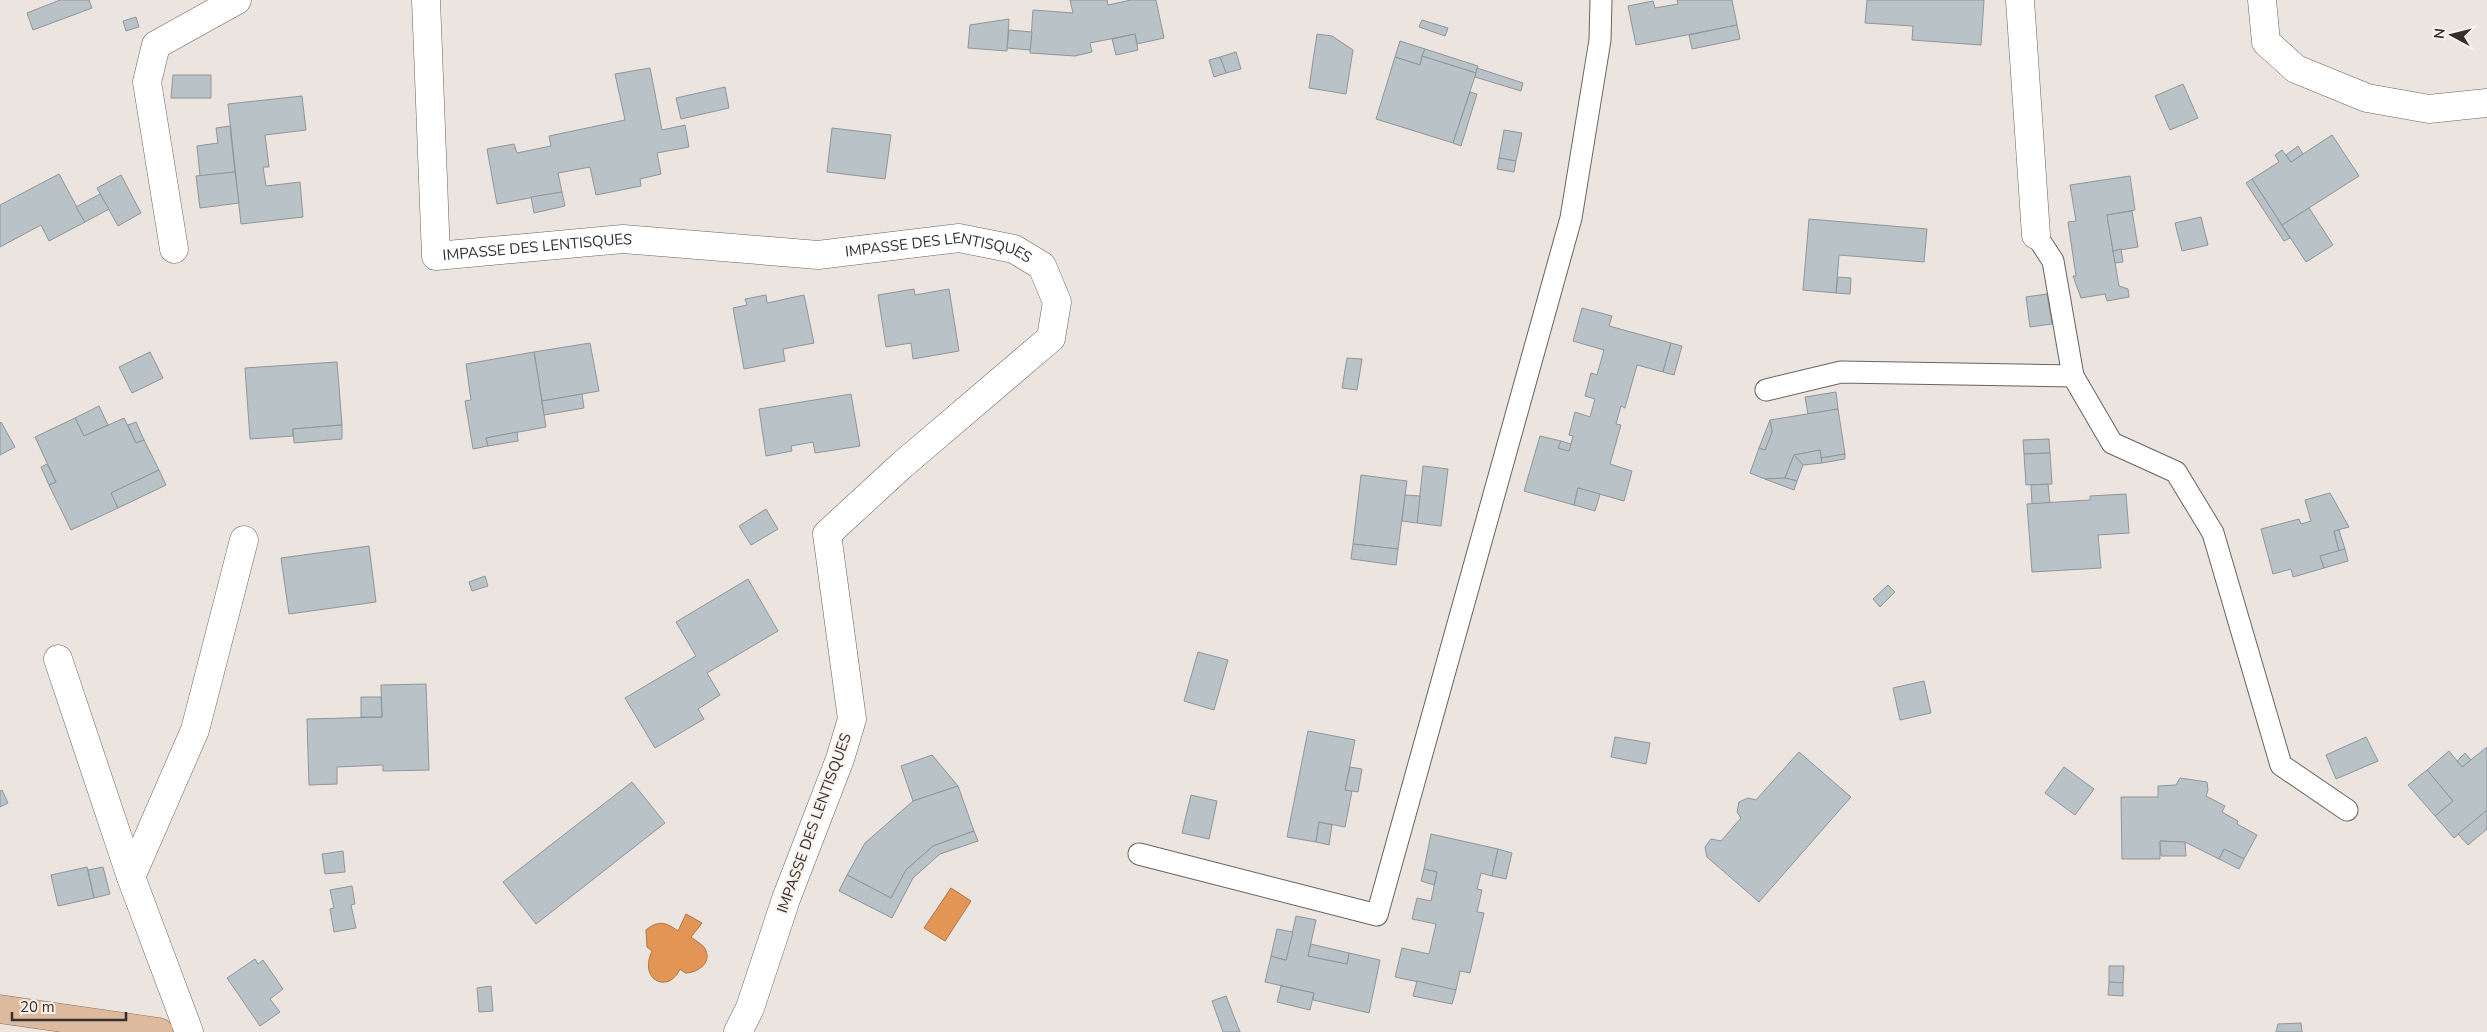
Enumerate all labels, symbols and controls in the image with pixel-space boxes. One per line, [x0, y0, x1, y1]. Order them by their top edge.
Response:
north arrow [2427, 10, 2477, 60]
text: N [2430, 27, 2450, 40]
street label: IMPASSE DES LENTISQUES [844, 228, 1036, 268]
street label: IMPASSE DES LENTISQUES [442, 229, 633, 265]
street label: IMPASSE DES LENTISQUES [772, 730, 856, 916]
scale bar [12, 990, 126, 1022]
text: 20 m [20, 997, 55, 1017]

